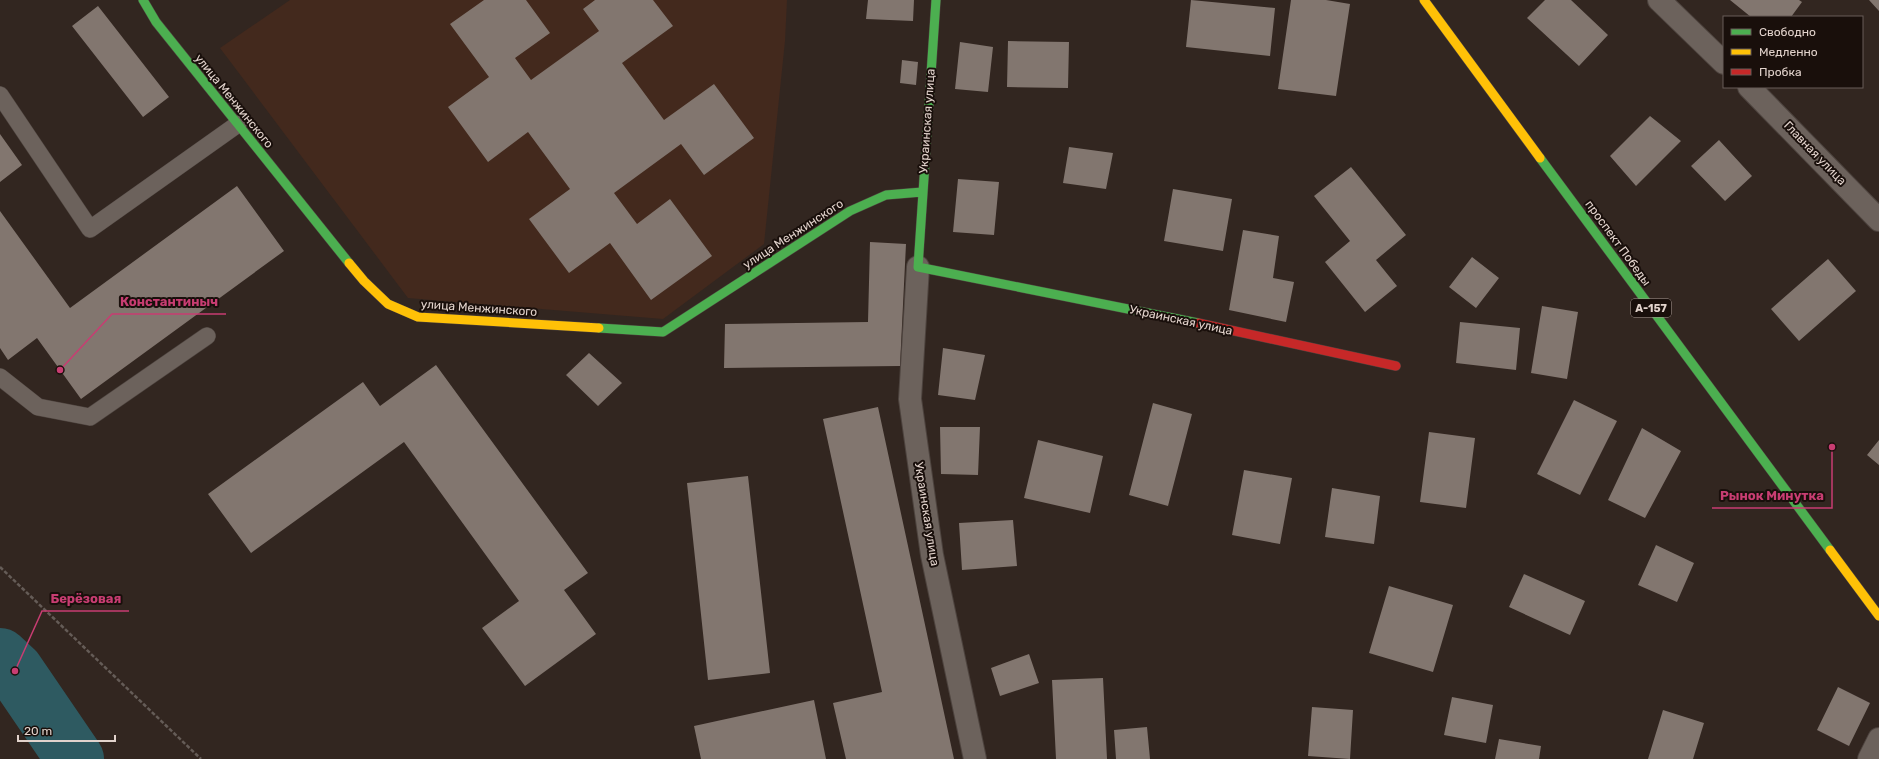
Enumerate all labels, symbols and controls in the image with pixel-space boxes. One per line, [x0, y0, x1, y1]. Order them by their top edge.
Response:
legend [1723, 16, 1863, 88]
text: Свободно [1759, 25, 1816, 39]
text: Медленно [1759, 45, 1818, 59]
street label: улица Менжинского [192, 51, 276, 151]
text: Пробка [1759, 65, 1802, 79]
street label: Украинская улица [916, 68, 938, 174]
street label: Главная улица [1781, 118, 1849, 188]
street label: улица Менжинского [740, 196, 846, 272]
street label: проспект Победы [1582, 198, 1654, 288]
callout: Константиныч [112, 289, 226, 314]
text: Константиныч [120, 294, 218, 309]
street label: улица Менжинского [420, 297, 538, 319]
road number: А-157 [1631, 299, 1671, 317]
street label: Украинская улица [1128, 302, 1234, 338]
street label: Украинская улица [912, 461, 942, 567]
callout: Рынок Минутка [1712, 483, 1832, 508]
text: Рынок Минутка [1720, 488, 1824, 503]
callout: Берёзовая [42, 586, 129, 611]
text: Берёзовая [51, 591, 122, 606]
scale bar [18, 717, 115, 743]
text: 20 m [24, 724, 52, 738]

